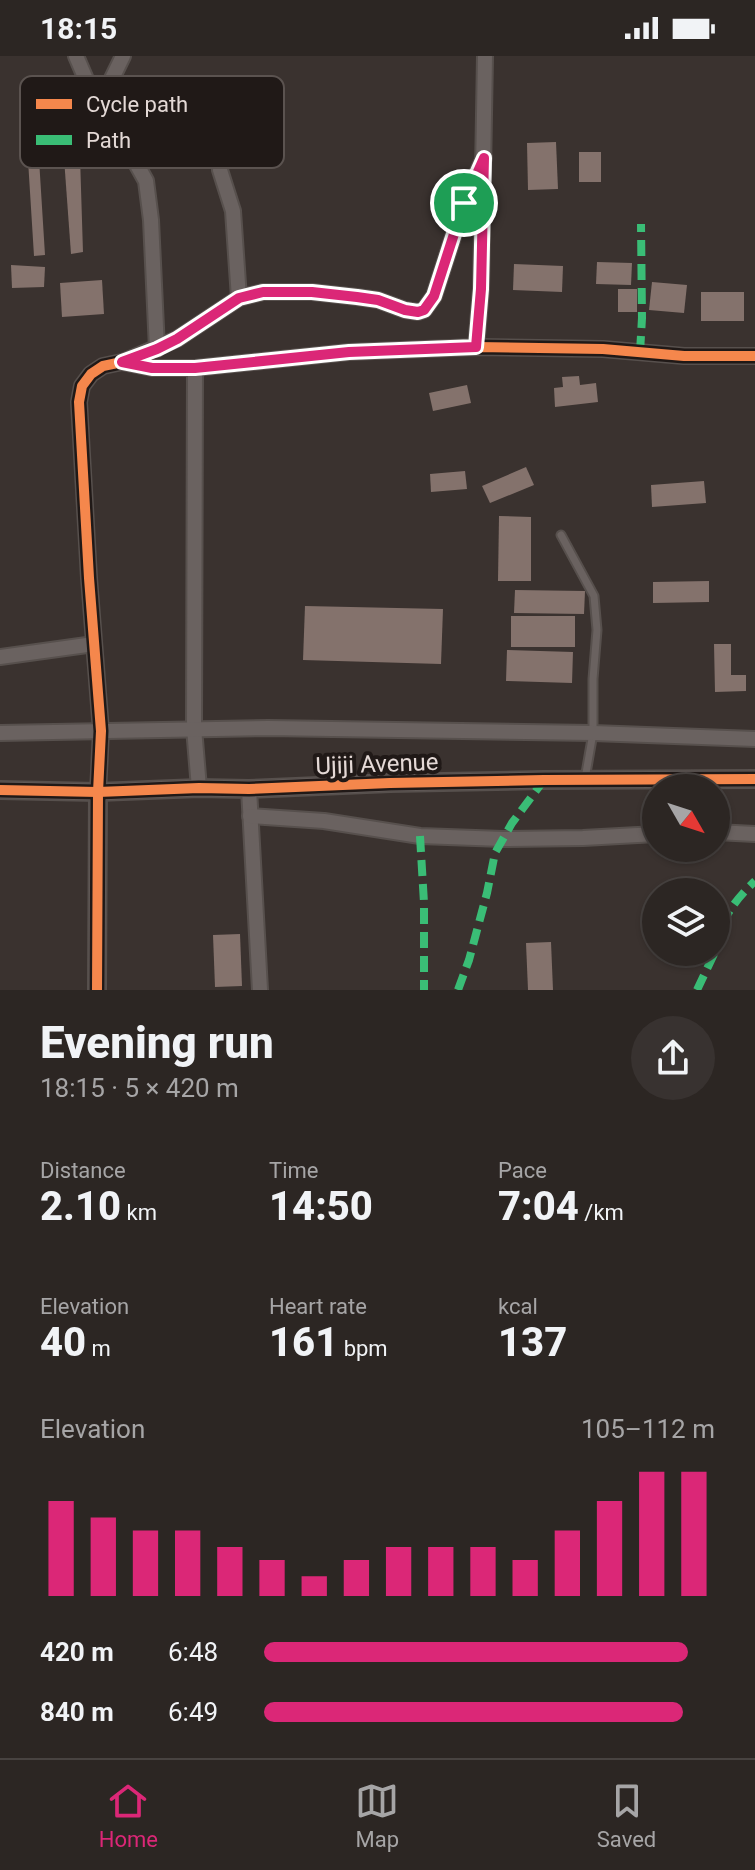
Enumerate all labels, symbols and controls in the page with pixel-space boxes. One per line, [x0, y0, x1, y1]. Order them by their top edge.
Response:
text: 18:15 [40, 11, 117, 46]
legend [20, 76, 284, 168]
text: Cycle path [86, 92, 188, 117]
text: Path [86, 128, 131, 153]
pin [430, 169, 498, 237]
icon: arrive [442, 181, 486, 225]
street label: Ujiji Avenue [315, 748, 439, 780]
north arrow [642, 774, 730, 862]
map controls [642, 774, 730, 966]
button: layers [642, 878, 730, 966]
button: share [631, 1016, 715, 1100]
text: Evening run [40, 1017, 274, 1069]
text: 18:15 · 5 × 420 m [40, 1073, 239, 1103]
text: Distance [40, 1158, 126, 1183]
text: Time [269, 1158, 318, 1183]
text: Pace [498, 1158, 547, 1183]
text: 2.10 [40, 1183, 121, 1230]
text: 14:50 [269, 1183, 373, 1230]
text: 7:04 [498, 1183, 579, 1230]
text: km [121, 1200, 157, 1225]
text: /km [579, 1200, 624, 1225]
text: Elevation [40, 1294, 129, 1319]
text: Heart rate [269, 1294, 367, 1319]
text: kcal [498, 1294, 538, 1319]
text: 40 [40, 1319, 86, 1366]
text: 161 [269, 1319, 338, 1366]
text: 137 [498, 1319, 567, 1366]
text: m [86, 1336, 111, 1361]
text: bpm [338, 1336, 388, 1361]
text: Elevation [40, 1414, 145, 1444]
text: 105–112 m [581, 1414, 715, 1444]
text: 420 m [40, 1637, 114, 1667]
text: 6:48 [168, 1637, 218, 1667]
text: 840 m [40, 1697, 114, 1727]
text: 6:49 [168, 1697, 218, 1727]
tab: Home [99, 1779, 158, 1852]
tab: Map [355, 1779, 399, 1852]
tab: Saved [597, 1779, 656, 1852]

